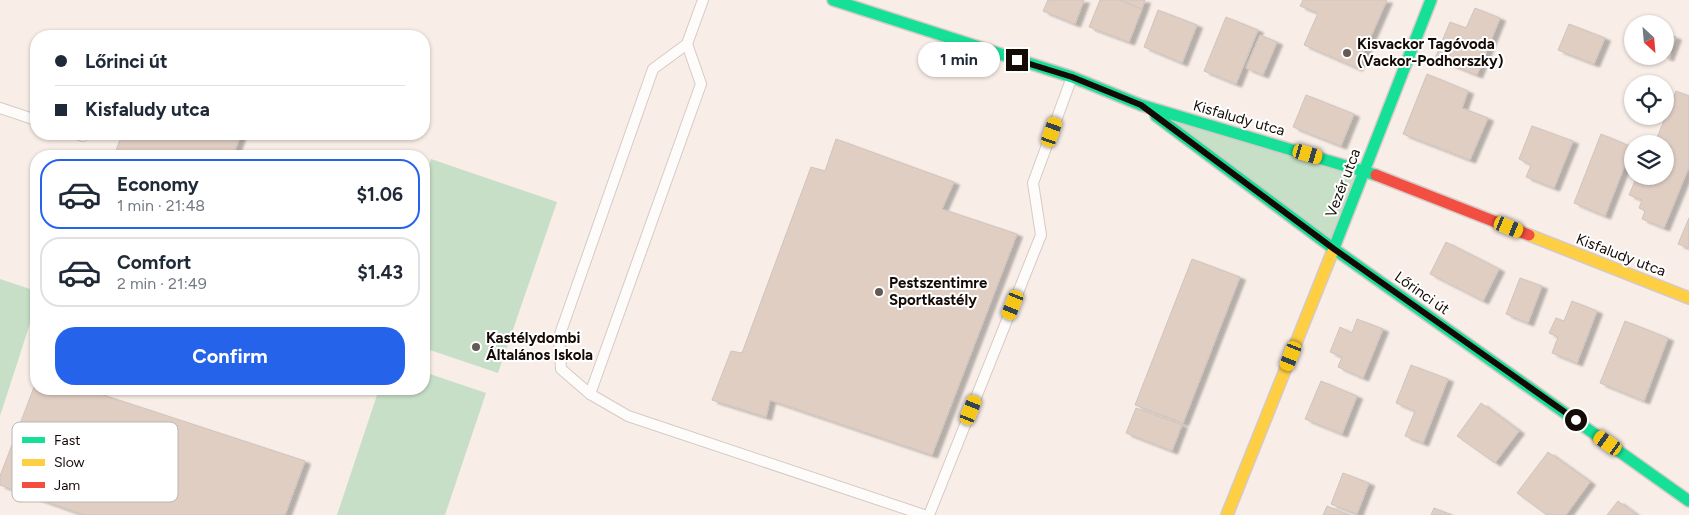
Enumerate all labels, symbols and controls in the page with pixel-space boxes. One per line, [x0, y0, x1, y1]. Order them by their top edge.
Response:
north arrow [1624, 15, 1674, 65]
map controls [1624, 15, 1674, 185]
place label: Kisvackor Tagóvoda (Vackor-Podhorszky) [1357, 35, 1504, 70]
callout: 1 min [917, 42, 1000, 78]
marker: Kisvackor Tagóvoda (Vackor-Podhorszky) [1341, 47, 1353, 59]
route end [1006, 49, 1028, 71]
text: Lőrinci út [85, 50, 168, 73]
text: 1 min [940, 50, 978, 69]
button: locate [1624, 75, 1674, 125]
street label: Kisfaludy utca [1191, 96, 1287, 140]
text: Kisfaludy utca [85, 98, 210, 121]
car [1040, 115, 1063, 149]
button: layers [1624, 135, 1674, 185]
car [1291, 143, 1324, 165]
street label: Vezér utca [1322, 146, 1364, 220]
icon: car [57, 172, 102, 217]
text: Economy [117, 173, 199, 196]
text: $1.06 [356, 183, 403, 206]
text: 1 min · 21:48 [117, 196, 205, 215]
car [1492, 214, 1525, 240]
street label: Kisfaludy utca [1574, 230, 1668, 280]
icon: car [57, 250, 102, 295]
text: Comfort [117, 251, 192, 274]
text: $1.43 [357, 261, 403, 284]
street label: Lőrinci út [1391, 268, 1453, 319]
text: 2 min · 21:49 [117, 274, 207, 293]
place label: Pestszentimre Sportkastély [889, 274, 988, 309]
marker: Pestszentimre Sportkastély [873, 286, 885, 298]
car [1000, 288, 1025, 322]
button: Confirm [55, 327, 405, 385]
place label: Kastélydombi Általános Iskola [486, 329, 593, 364]
car [1278, 339, 1303, 373]
marker: Kastélydombi Általános Iskola [470, 341, 482, 353]
car [958, 393, 983, 427]
route start [1565, 409, 1587, 431]
legend [12, 422, 178, 502]
car [1591, 428, 1624, 458]
text: Fast [54, 432, 80, 449]
text: Slow [54, 454, 85, 471]
text: Jam [54, 477, 80, 494]

